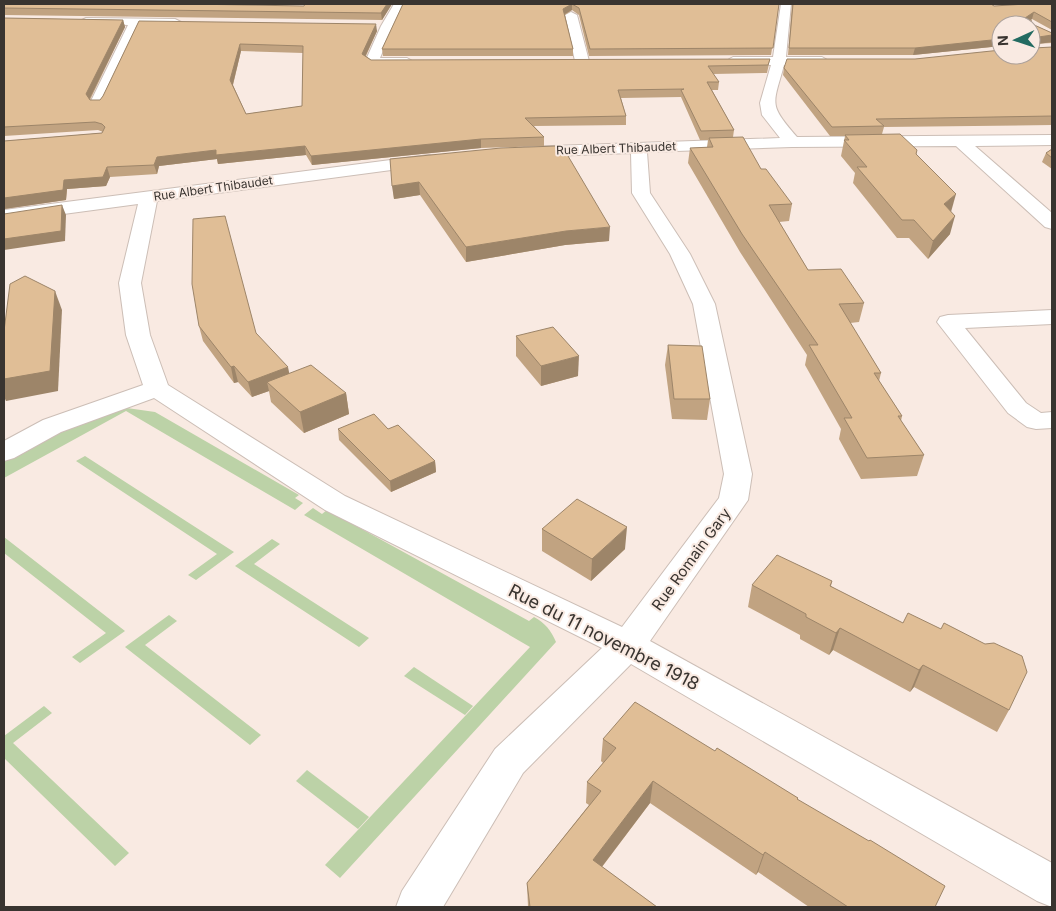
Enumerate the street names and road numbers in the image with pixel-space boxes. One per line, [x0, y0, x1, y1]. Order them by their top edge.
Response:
street label: Rue Albert Thibaudet [556, 138, 676, 158]
street label: Rue Albert Thibaudet [153, 172, 274, 204]
street label: Rue Romain Gary [647, 504, 735, 614]
street label: Rue du 11 novembre 1918 [505, 580, 703, 694]

